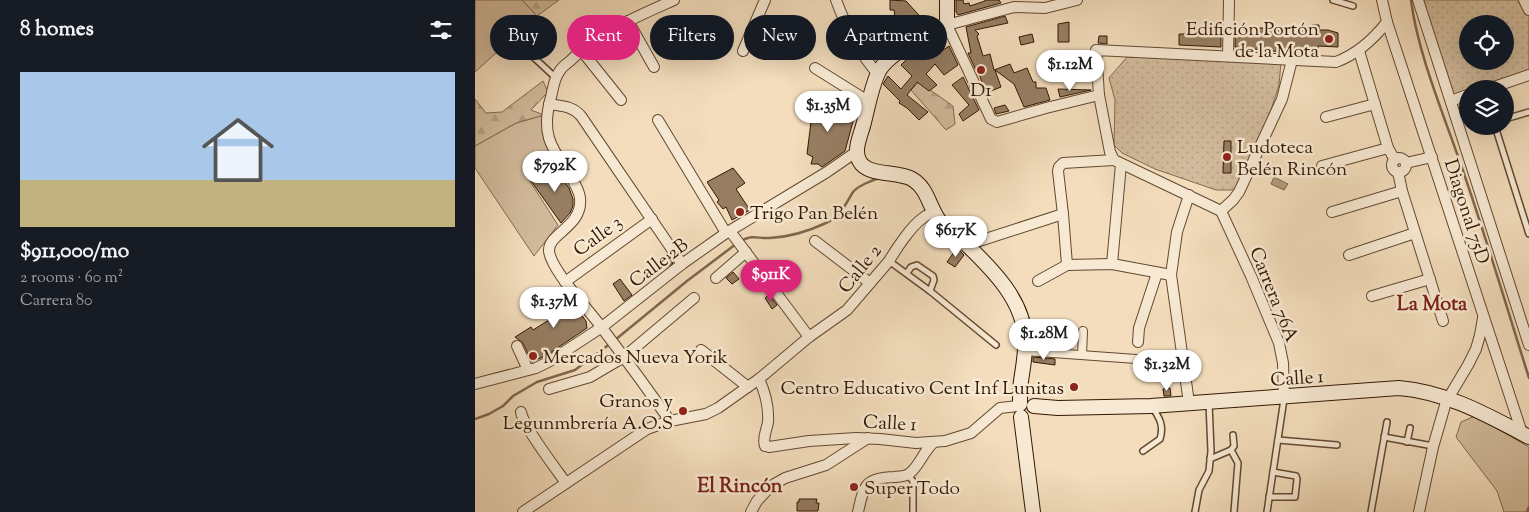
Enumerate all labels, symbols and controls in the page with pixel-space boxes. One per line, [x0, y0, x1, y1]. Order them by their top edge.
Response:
text: 8 homes [20, 15, 94, 45]
chip: Buy [490, 15, 557, 60]
chip: Rent [567, 15, 640, 60]
chip: Filters [650, 15, 734, 60]
chip: New [744, 15, 816, 60]
chip: Apartment [826, 15, 947, 60]
map controls [1459, 15, 1514, 135]
button: locate [1459, 15, 1514, 70]
icon: filters [427, 16, 455, 44]
place label: Edifición Portón de la Mota [1186, 17, 1319, 66]
marker: Edifición Portón de la Mota [1323, 33, 1335, 45]
pin: $1.12M [1029, 49, 1111, 92]
text: $1.12M [1047, 54, 1093, 77]
marker: D1 [975, 64, 987, 76]
place label: D1 [970, 78, 992, 105]
button: layers [1459, 80, 1514, 135]
pin: $1.35M [787, 90, 869, 133]
text: $1.35M [806, 95, 850, 118]
icon: home [193, 105, 283, 195]
place label: Ludoteca Belén Rincón [1237, 135, 1347, 184]
pin: $792K [520, 150, 590, 193]
marker: Ludoteca Belén Rincón [1221, 151, 1233, 163]
text: $792K [533, 155, 577, 178]
street label: Diagonal 75D [1436, 156, 1495, 268]
place label: Trigo Pan Belén [750, 201, 878, 228]
marker: Trigo Pan Belén [734, 206, 746, 218]
street label: Calle 3 [568, 210, 629, 264]
pin: $617K [921, 216, 991, 258]
text: $617K [935, 220, 977, 243]
street label: Calle 2B [624, 233, 695, 295]
text: $911,000/mo [20, 237, 129, 267]
street label: Calle 2 [833, 239, 889, 300]
street label: Carrera 76A [1241, 243, 1304, 347]
pin: $911K [736, 260, 806, 302]
text: $911K [752, 264, 790, 287]
text: 2 rooms · 60 m² [20, 267, 123, 290]
pin: $1.37M [513, 286, 595, 329]
text: Carrera 80 [20, 290, 93, 313]
text: $1.37M [531, 291, 577, 314]
district label: La Mota [1397, 291, 1468, 320]
pin: $1.28M [1003, 318, 1085, 361]
text: $1.28M [1020, 323, 1068, 346]
place label: Mercados Nueva Yorik [543, 345, 729, 372]
marker: Mercados Nueva Yorik [527, 350, 539, 362]
pin: $1.32M [1126, 350, 1208, 392]
text: $1.32M [1144, 354, 1190, 377]
street label: Calle 1 [1270, 364, 1325, 395]
place label: Centro Educativo Cent Inf Lunitas [781, 376, 1064, 403]
marker: Centro Educativo Cent Inf Lunitas [1068, 381, 1080, 393]
place label: Granos y Legunmbrería A.O.S [503, 389, 674, 438]
marker: Granos y Legunmbrería A.O.S [677, 405, 689, 417]
street label: Calle 1 [862, 410, 918, 439]
district label: El Rincón [697, 473, 783, 502]
place label: Super Todo [864, 476, 960, 503]
marker: Super Todo [848, 481, 860, 493]

